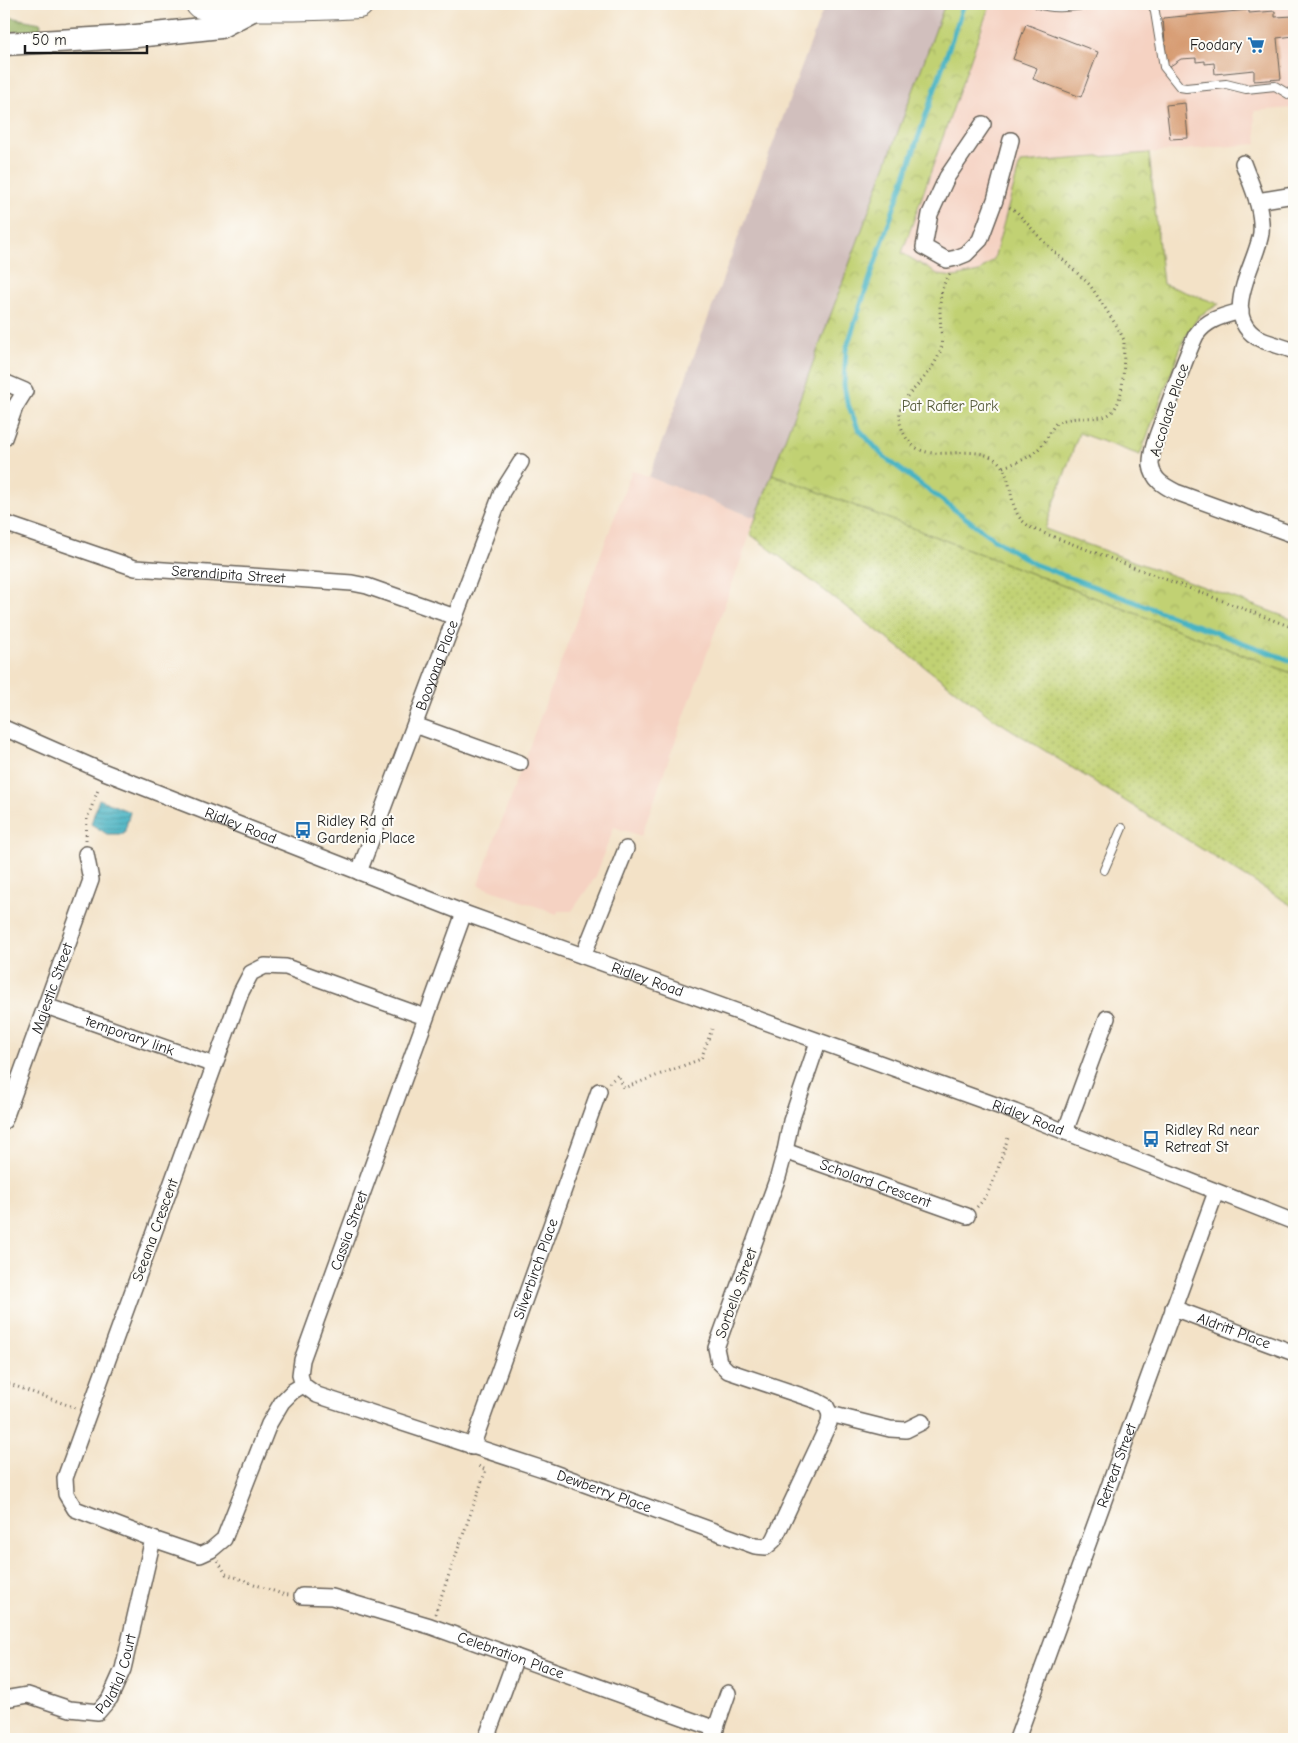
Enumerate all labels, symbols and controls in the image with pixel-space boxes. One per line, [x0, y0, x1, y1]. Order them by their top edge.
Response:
scale bar [25, 22, 148, 54]
text: 50 m [32, 31, 67, 49]
supermarket icon: Foodary [1246, 35, 1266, 55]
place label: Foodary [1190, 36, 1242, 54]
street label: Accolade Place [1145, 361, 1193, 459]
park label: Pat Rafter Park [902, 397, 999, 415]
street label: Serendipita Street [171, 562, 287, 587]
street label: Booyong Place [412, 617, 462, 713]
street label: Ridley Road [202, 803, 279, 848]
place label: Ridley Rd at Gardenia Place [317, 812, 416, 847]
bus stop icon: Ridley Rd at Gardenia Place [293, 820, 313, 840]
street label: Majestic Street [27, 940, 77, 1036]
street label: Ridley Road [609, 958, 686, 1001]
street label: temporary link [82, 1011, 178, 1060]
street label: Ridley Road [990, 1096, 1067, 1139]
place label: Ridley Rd near Retreat St [1165, 1121, 1259, 1156]
bus stop icon: Ridley Rd near Retreat St [1141, 1129, 1161, 1149]
street label: Scholard Crescent [817, 1155, 934, 1212]
street label: Seeana Crescent [128, 1176, 182, 1284]
street label: Cassia Street [326, 1188, 372, 1273]
street label: Silverbirch Place [509, 1216, 562, 1322]
street label: Sorbello Street [711, 1245, 761, 1341]
street label: Aldritt Place [1195, 1309, 1274, 1353]
street label: Retreat Street [1093, 1420, 1140, 1510]
street label: Dewberry Place [554, 1466, 654, 1517]
street label: Celebration Place [455, 1628, 567, 1683]
street label: Palatial Court [92, 1631, 140, 1717]

